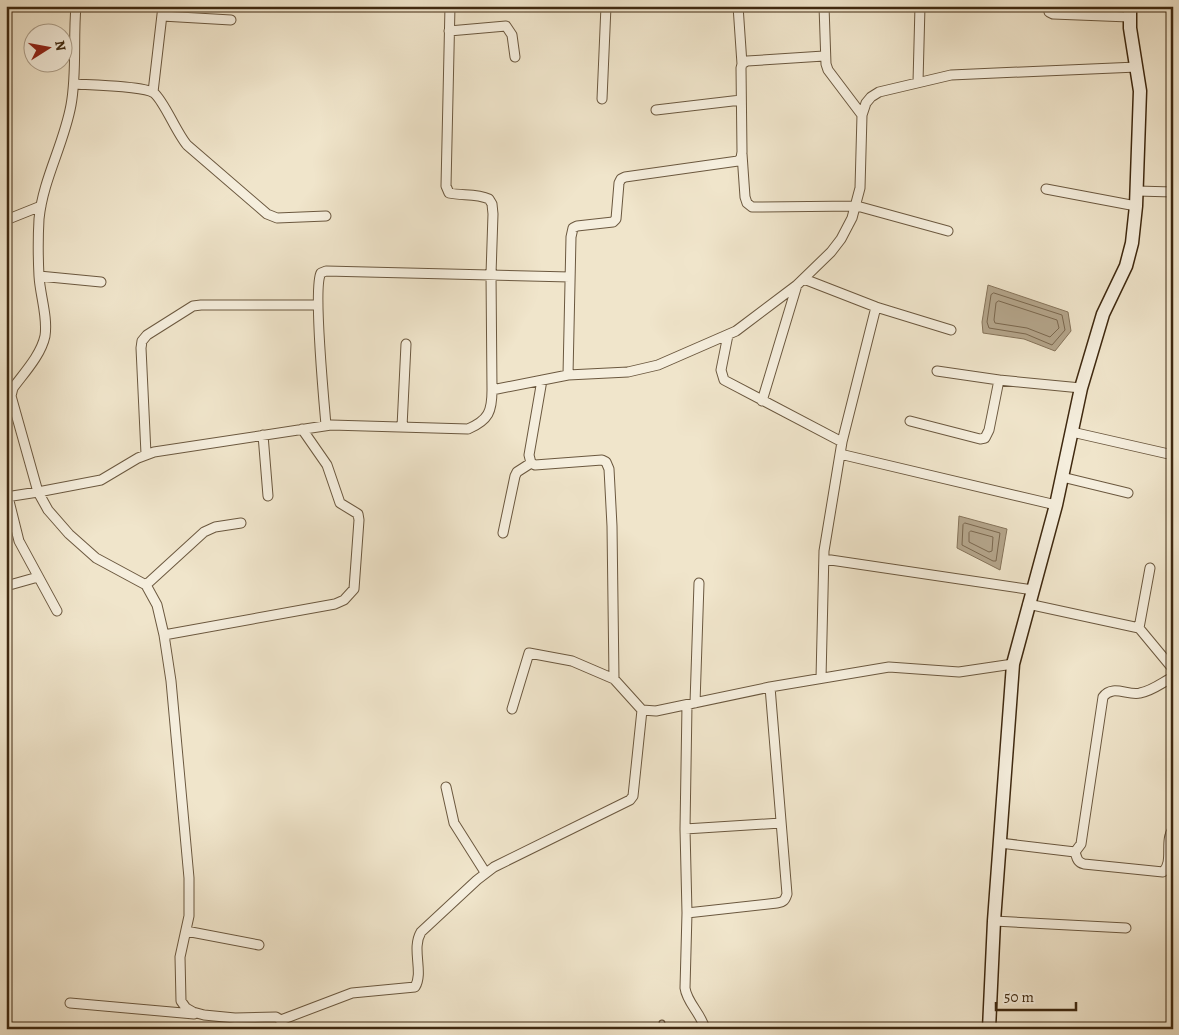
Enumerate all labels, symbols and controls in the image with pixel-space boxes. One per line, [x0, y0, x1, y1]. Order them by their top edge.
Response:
north arrow [22, 22, 72, 72]
text: N [50, 39, 71, 52]
scale bar [996, 980, 1076, 1012]
text: 50 m [1004, 987, 1034, 1007]

